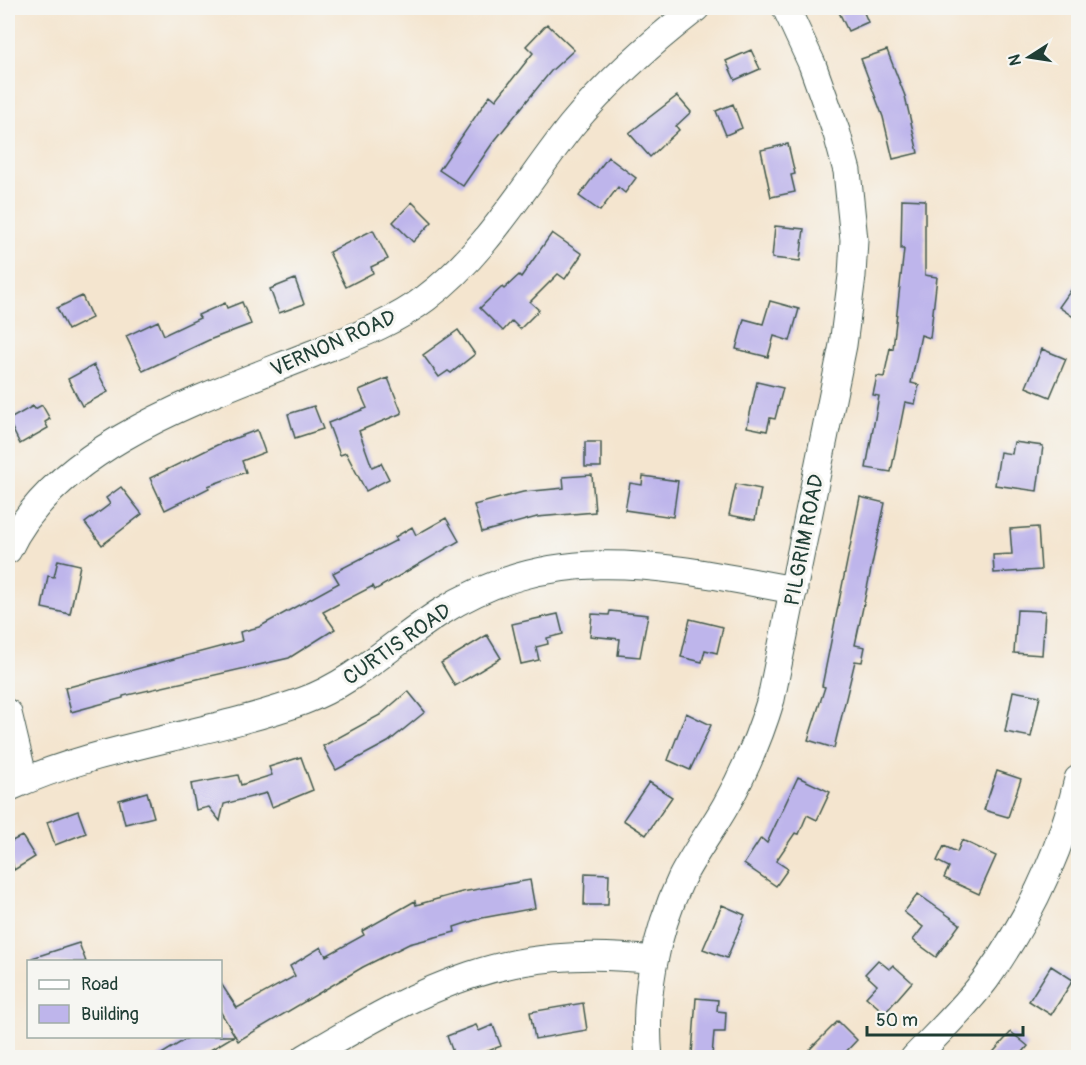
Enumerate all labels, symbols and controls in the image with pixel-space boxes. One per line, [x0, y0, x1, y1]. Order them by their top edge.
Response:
north arrow [999, 27, 1059, 87]
text: N [1004, 52, 1026, 67]
street label: VERNON ROAD [266, 304, 400, 383]
street label: PILGRIM ROAD [779, 472, 830, 608]
street label: CURTIS ROAD [338, 597, 457, 692]
legend [27, 960, 222, 1038]
text: Road [81, 973, 118, 996]
scale bar [867, 999, 1023, 1037]
text: Building [81, 1003, 139, 1026]
text: 50 m [876, 1009, 918, 1032]

